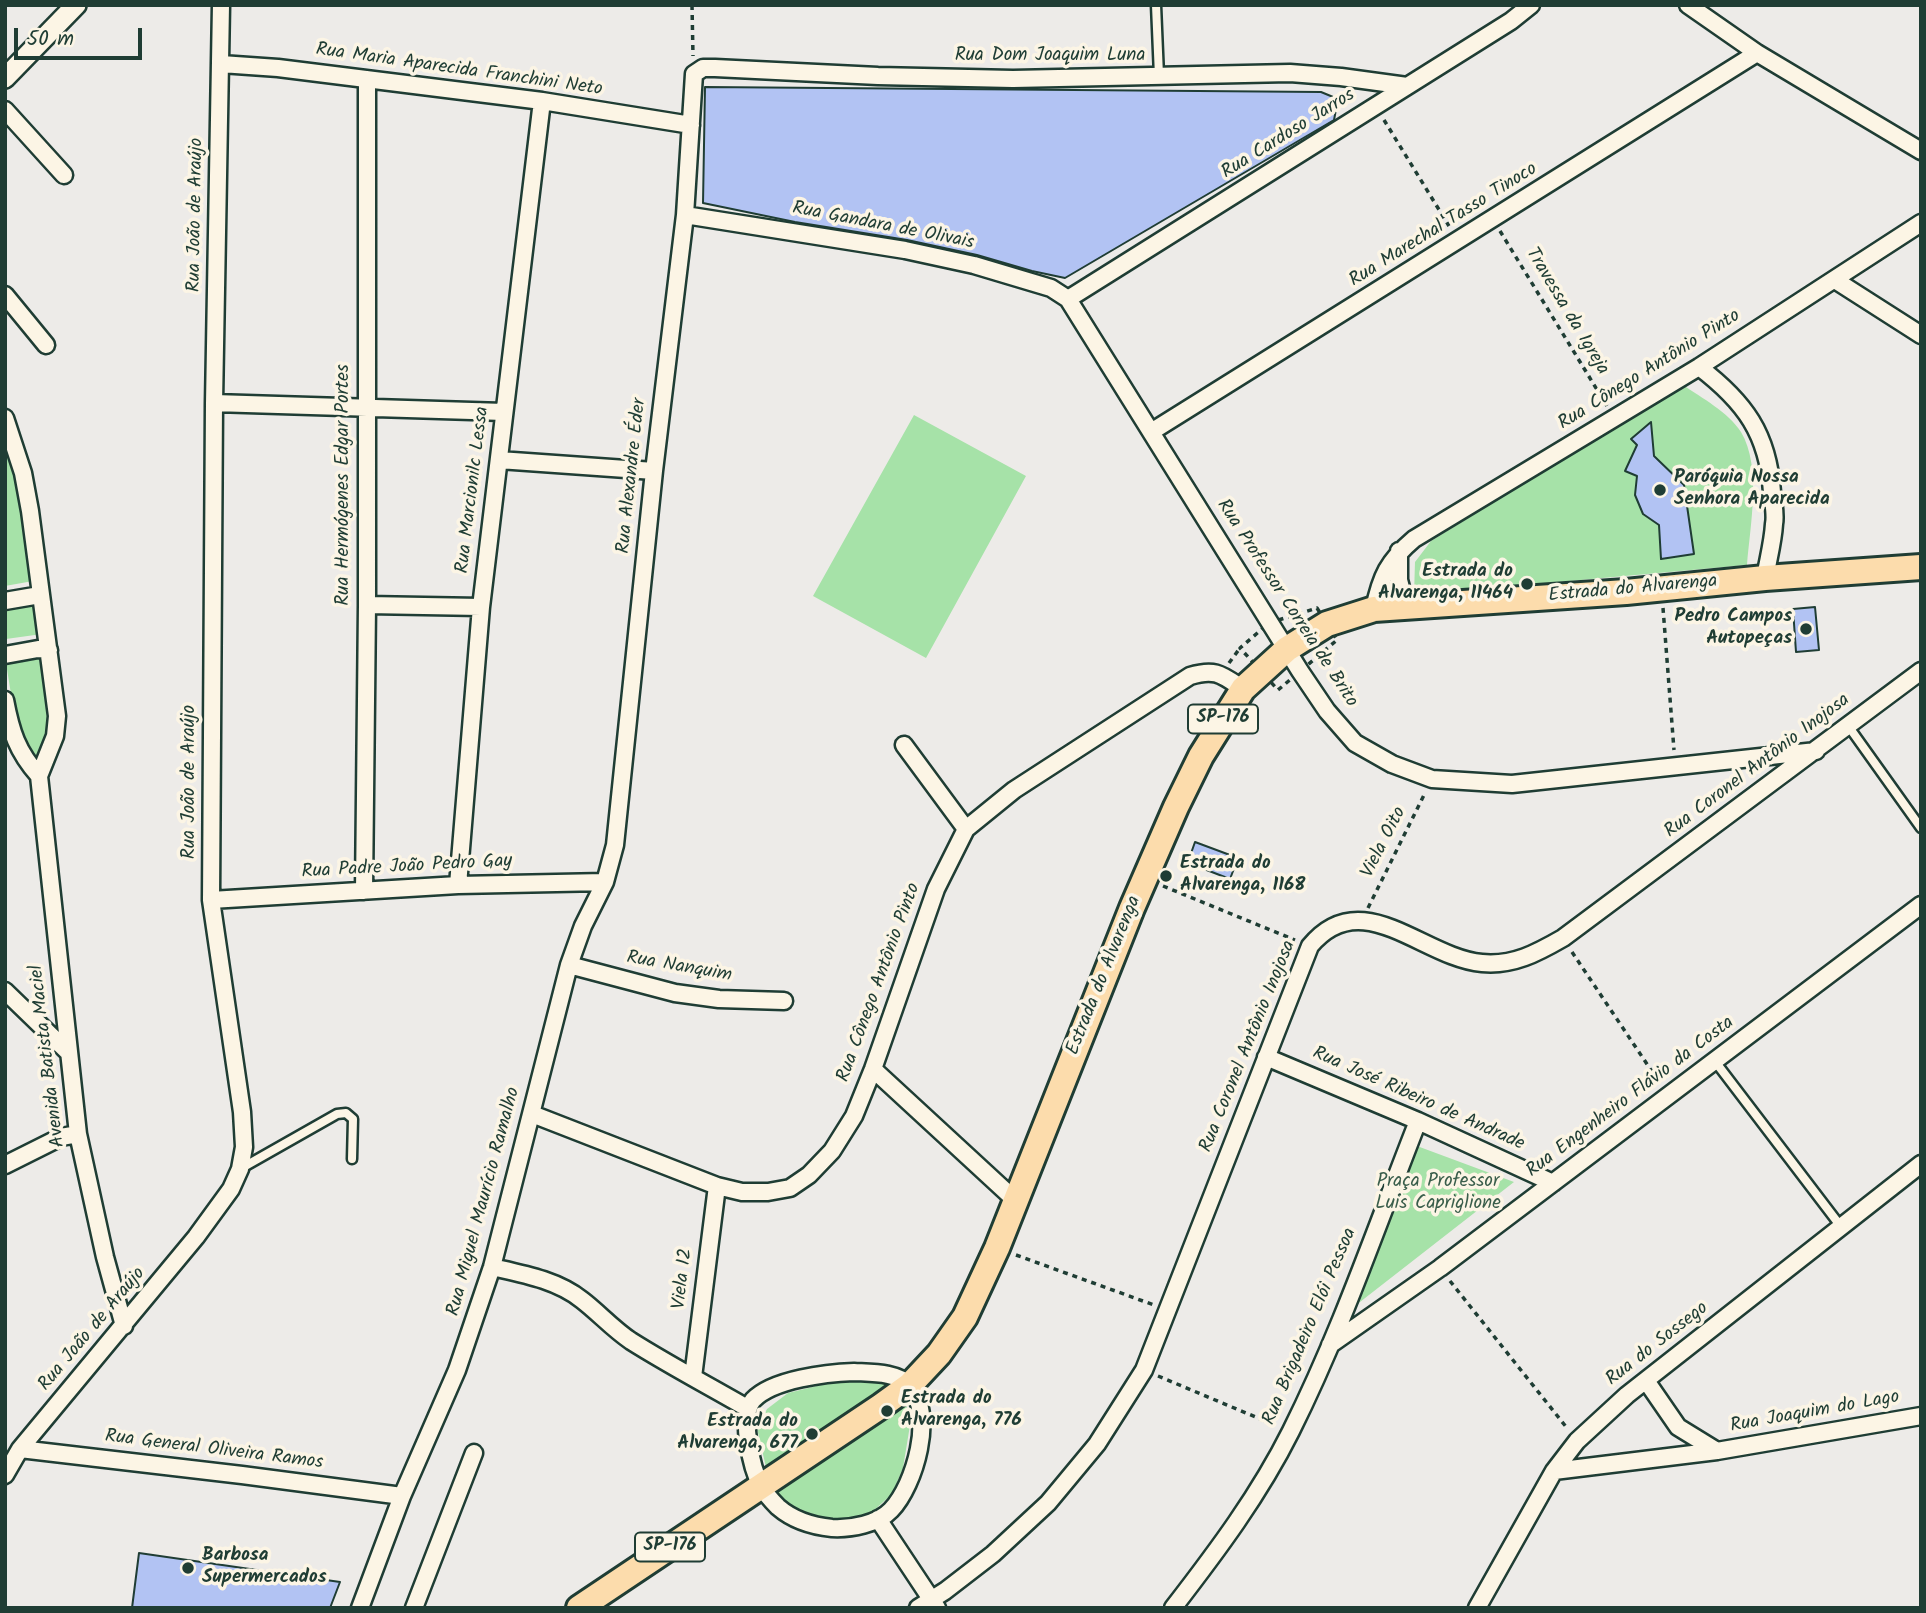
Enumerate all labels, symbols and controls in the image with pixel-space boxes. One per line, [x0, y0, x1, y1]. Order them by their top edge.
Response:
scale bar [18, 14, 145, 58]
text: 50 m [27, 23, 74, 56]
street label: Rua Maria Aparecida Franchini Neto [314, 40, 604, 102]
street label: Rua Dom Joaquim Luna [955, 46, 1145, 68]
street label: Rua Cardoso Jarros [1218, 85, 1360, 185]
street label: Rua João de Araújo [184, 138, 210, 292]
street label: Rua Marechal Tasso Tinoco [1346, 159, 1542, 293]
street label: Rua Gandara de Olivais [790, 198, 976, 256]
street label: Travessa da Igreja [1519, 244, 1613, 380]
street label: Rua Cônego Antônio Pinto [1555, 306, 1745, 436]
street label: Rua Hermógenes Edgar Portes [334, 364, 356, 606]
street label: Rua Alexandre Éder [614, 397, 652, 555]
street label: Rua Marcionilc Lessa [452, 405, 496, 575]
place label: Paróquia Nossa Senhora Aparecida [1674, 468, 1830, 512]
marker: Paróquia Nossa Senhora Aparecida [1652, 482, 1668, 498]
street label: Rua Professor Correia de Brito [1210, 496, 1362, 712]
place label: Estrada do Alvarenga, 11464 [1378, 562, 1513, 606]
street label: Estrada do Alvarenga [1548, 571, 1718, 609]
marker: Estrada do Alvarenga, 11464 [1519, 576, 1535, 592]
place label: Pedro Campos Autopeças [1674, 607, 1792, 651]
marker: Pedro Campos Autopeças [1798, 621, 1814, 637]
street label: Rua Coronel Antônio Inojosa [1661, 690, 1855, 844]
road number: SP-176 [1188, 704, 1258, 734]
street label: Rua João de Araújo [180, 705, 202, 859]
street label: Viela Oito [1357, 804, 1413, 882]
street label: Rua Padre João Pedro Gay [301, 851, 513, 885]
place label: Estrada do Alvarenga, 1168 [1180, 854, 1306, 898]
marker: Estrada do Alvarenga, 1168 [1158, 868, 1174, 884]
street label: Rua Cônego Antônio Pinto [833, 880, 927, 1086]
street label: Estrada do Alvarenga [1063, 893, 1147, 1059]
street label: Rua Coronel Antônio Inojosa [1196, 938, 1302, 1156]
street label: Rua Nanquim [625, 948, 733, 988]
street label: Avenida Batista Maciel [26, 963, 72, 1149]
street label: Rua Engenheiro Flávio da Costa [1523, 1012, 1739, 1184]
street label: Rua José Ribeiro de Andrade [1309, 1043, 1527, 1157]
street label: Rua Miguel Maurício Ramalho [443, 1085, 527, 1319]
park label: Praça Professor Luis Capriglione [1375, 1172, 1501, 1216]
street label: Rua Brigadeiro Elói Pessoa [1259, 1225, 1363, 1429]
street label: Viela 12 [669, 1247, 699, 1311]
street label: Rua João de Araújo [35, 1264, 151, 1396]
street label: Rua do Sossego [1602, 1298, 1714, 1392]
street label: Rua Joaquim do Lago [1729, 1387, 1901, 1439]
place label: Estrada do Alvarenga, 776 [901, 1389, 1022, 1433]
marker: Estrada do Alvarenga, 776 [879, 1403, 895, 1419]
place label: Estrada do Alvarenga, 677 [677, 1412, 798, 1456]
street label: Rua General Oliveira Ramos [104, 1426, 324, 1476]
marker: Estrada do Alvarenga, 677 [804, 1426, 820, 1442]
road number: SP-176 [635, 1532, 705, 1562]
place label: Barbosa Supermercados [202, 1546, 327, 1590]
marker: Barbosa Supermercados [180, 1560, 196, 1576]

